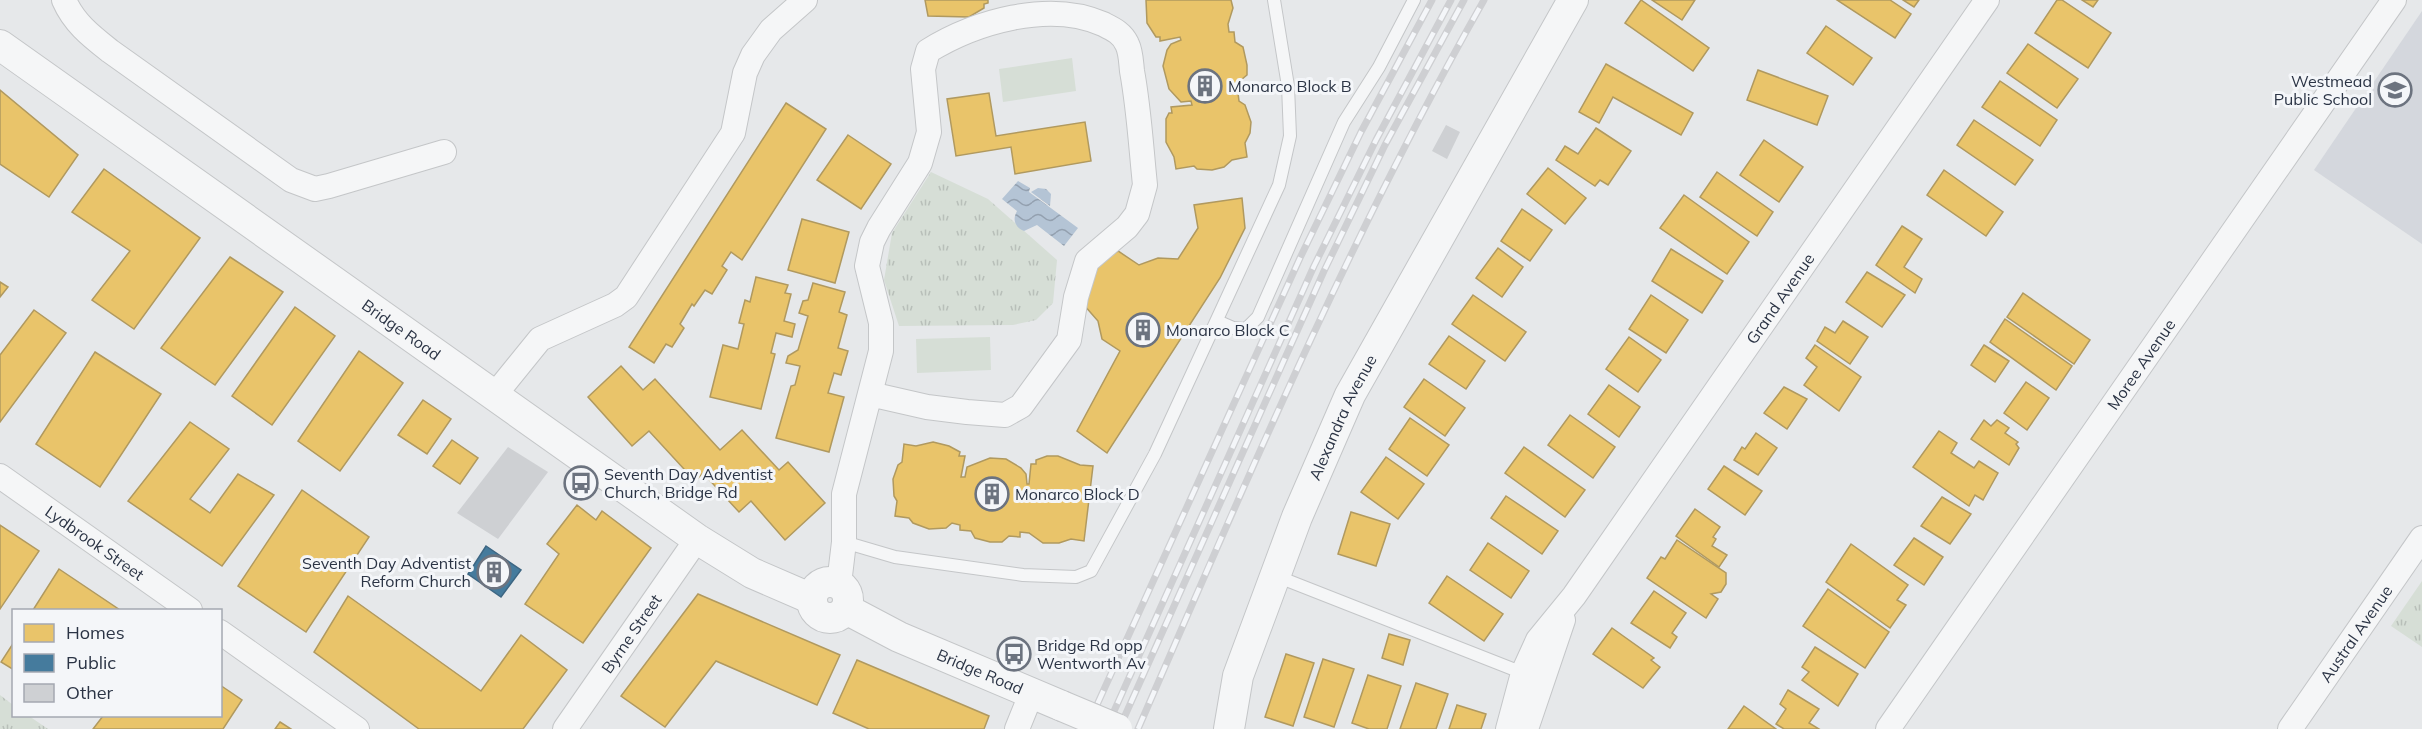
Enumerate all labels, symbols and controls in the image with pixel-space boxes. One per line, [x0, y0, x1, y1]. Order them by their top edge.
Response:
building icon: Monarco Block B [1187, 68, 1223, 104]
place label: Westmead Public School [2274, 71, 2372, 109]
school or university icon: Westmead Public School [2377, 72, 2413, 108]
place label: Monarco Block B [1228, 76, 1352, 96]
street label: Grand Avenue [1742, 249, 1819, 348]
street label: Bridge Road [358, 295, 445, 364]
building icon: Monarco Block C [1125, 312, 1161, 348]
street label: Moree Avenue [2103, 315, 2180, 414]
place label: Monarco Block C [1166, 320, 1290, 340]
street label: Alexandra Avenue [1304, 351, 1381, 483]
place label: Seventh Day Adventist Church, Bridge Rd [604, 464, 773, 502]
bus stop icon: Seventh Day Adventist Church, Bridge Rd [563, 465, 599, 501]
building icon: Monarco Block D [974, 476, 1010, 512]
place label: Monarco Block D [1015, 484, 1140, 504]
street label: Lydbrook Street [41, 501, 148, 585]
place label: Seventh Day Adventist Reform Church [302, 553, 471, 591]
building icon: Seventh Day Adventist Reform Church [476, 554, 512, 590]
street label: Austral Avenue [2315, 581, 2396, 686]
street label: Byrne Street [597, 590, 666, 677]
legend [12, 609, 222, 717]
text: Homes [66, 621, 125, 644]
place label: Bridge Rd opp Wentworth Av [1037, 635, 1146, 673]
bus stop icon: Bridge Rd opp Wentworth Av [996, 636, 1032, 672]
street label: Bridge Road [934, 644, 1026, 698]
text: Public [66, 651, 116, 674]
text: Other [66, 681, 114, 704]

